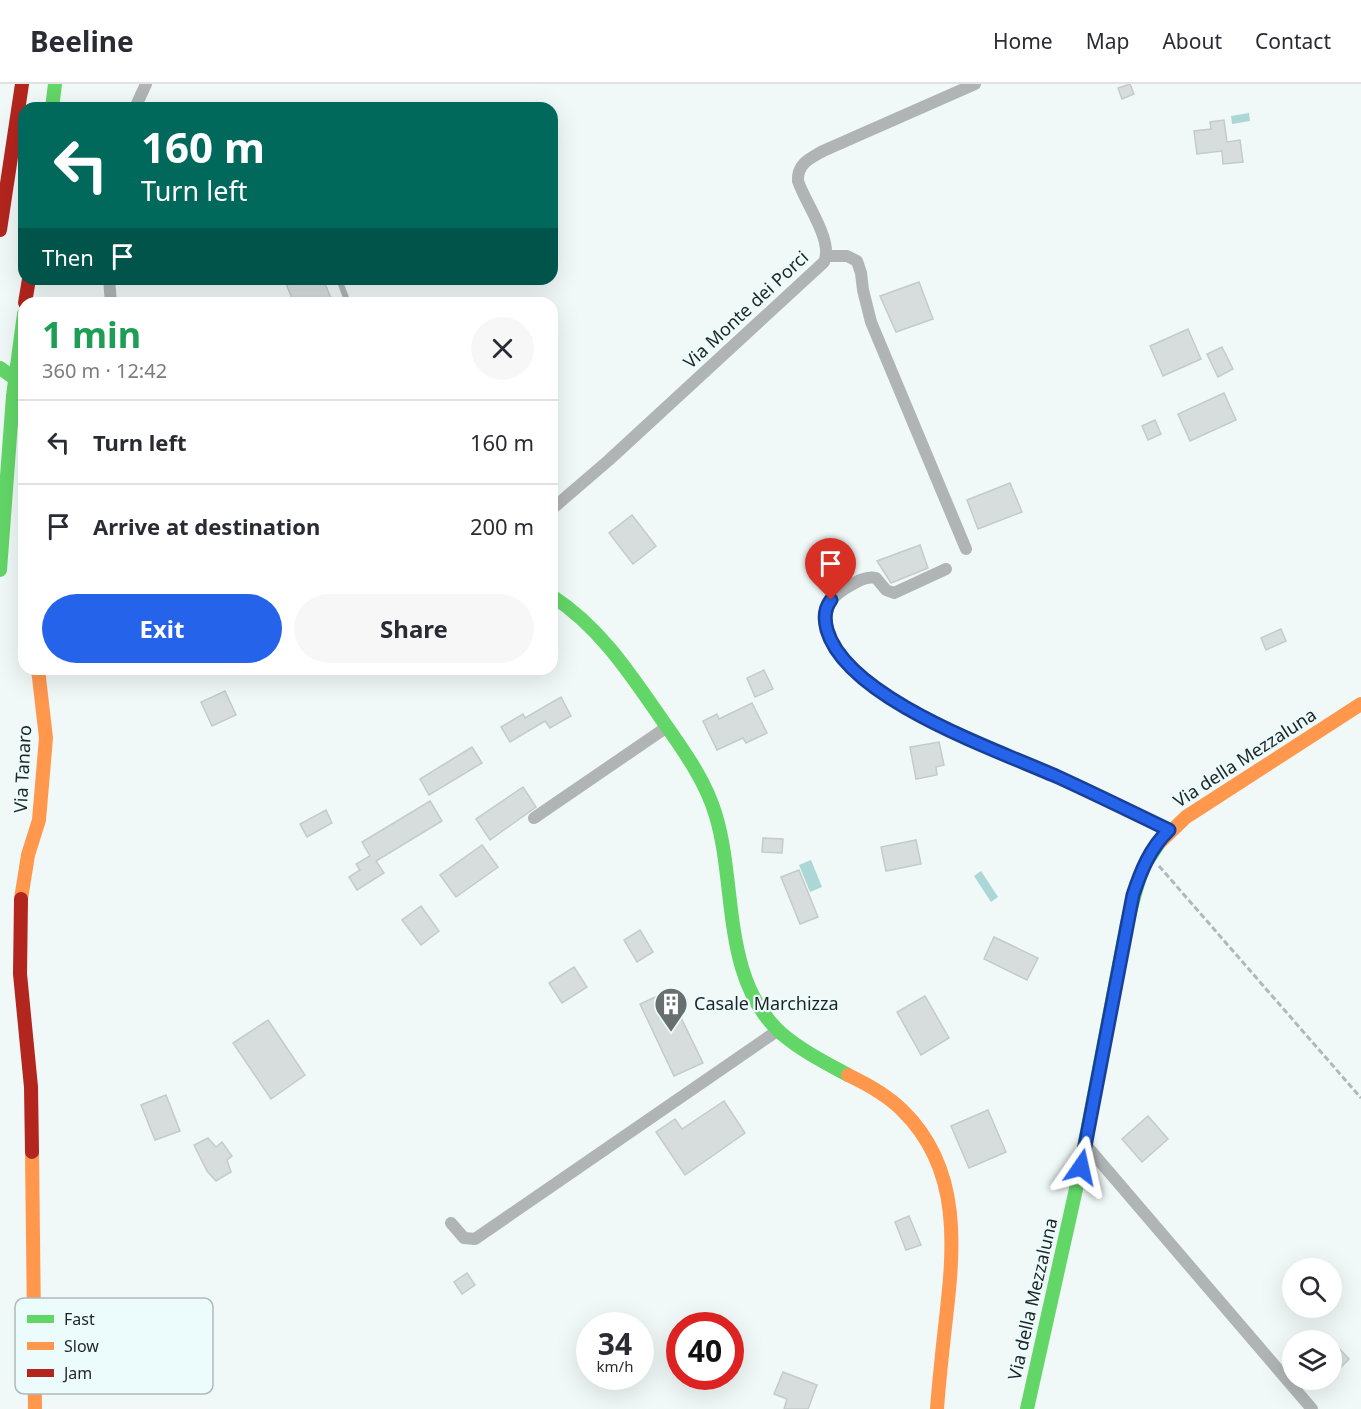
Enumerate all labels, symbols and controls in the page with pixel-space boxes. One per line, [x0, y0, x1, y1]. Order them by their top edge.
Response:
text: Beeline [30, 22, 134, 60]
text: Home [993, 27, 1053, 55]
text: Map [1086, 27, 1129, 55]
text: About [1162, 27, 1222, 55]
text: Contact [1255, 27, 1331, 55]
text: 160 m [141, 118, 265, 175]
icon: left [42, 126, 120, 204]
text: Turn left [141, 172, 247, 209]
icon: arrive [106, 240, 139, 273]
text: Then [42, 242, 94, 272]
street label: Via Monte dei Porci [678, 245, 813, 373]
text: 1 min [42, 310, 141, 359]
button: close [471, 317, 534, 380]
text: 360 m · 12:42 [42, 357, 167, 384]
icon: left [42, 426, 75, 459]
text: Turn left [93, 427, 187, 457]
text: 160 m [470, 427, 534, 457]
icon: arrive [42, 510, 75, 543]
text: Arrive at destination [93, 511, 320, 541]
text: 200 m [470, 511, 534, 541]
pin [805, 538, 856, 600]
icon: arrive [814, 547, 847, 580]
button: Exit [42, 594, 282, 663]
button: Share [294, 594, 534, 663]
street label: Via della Mezzaluna [1168, 702, 1321, 812]
street label: Via Tanaro [8, 724, 36, 814]
building icon: Casale Marchizza [653, 986, 689, 1033]
place label: Casale Marchizza [694, 991, 839, 1015]
position arrow [1049, 1135, 1113, 1199]
street label: Via della Mezzaluna [1002, 1215, 1062, 1382]
map controls [1282, 1258, 1342, 1390]
button: search [1282, 1258, 1342, 1318]
legend [15, 1298, 213, 1394]
text: Fast [64, 1308, 95, 1330]
speed limit sign: 40 [666, 1312, 744, 1390]
text: 34 [598, 1323, 632, 1364]
button: layers [1282, 1330, 1342, 1390]
text: Slow [64, 1335, 99, 1357]
text: km/h [597, 1356, 633, 1376]
text: Jam [62, 1362, 92, 1384]

